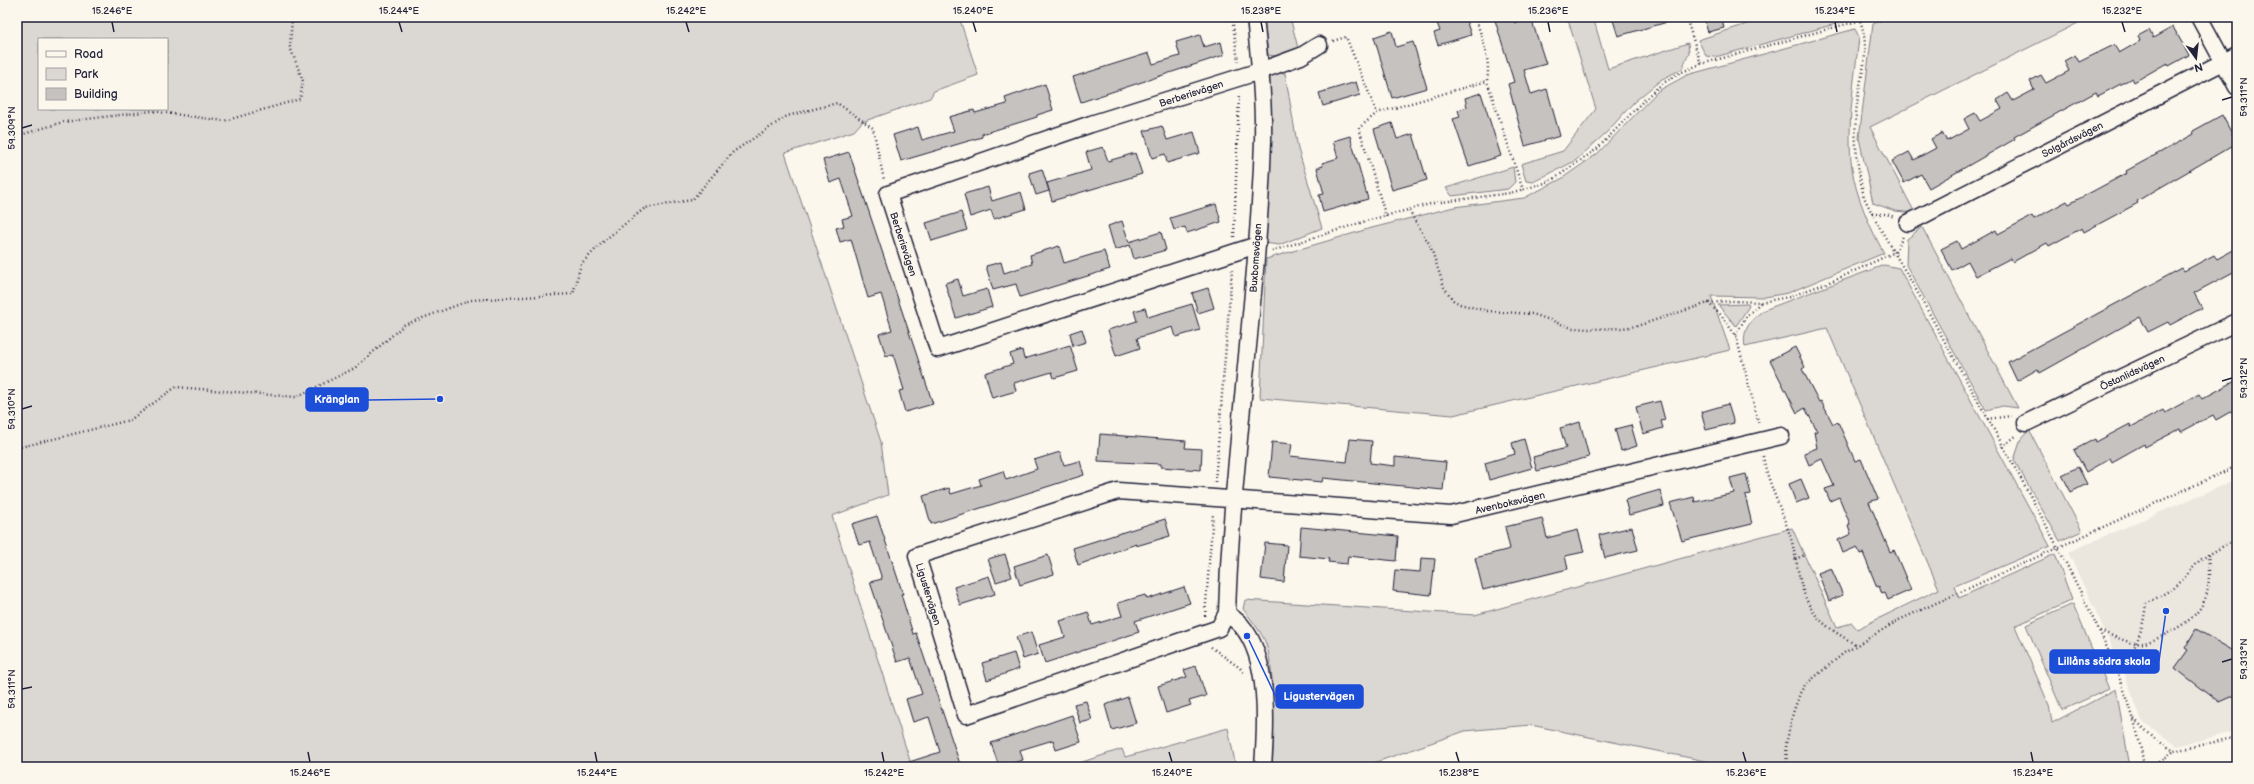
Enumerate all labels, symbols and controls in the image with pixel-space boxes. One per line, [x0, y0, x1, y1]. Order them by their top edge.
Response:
text: 15.246°E [92, 5, 133, 17]
text: 15.244°E [379, 5, 420, 17]
text: 15.242°E [666, 5, 706, 17]
text: 15.240°E [953, 5, 994, 17]
text: 15.238°E [1241, 5, 1282, 17]
text: 15.236°E [1528, 5, 1569, 17]
text: 15.234°E [1815, 5, 1856, 17]
text: 15.232°E [2102, 5, 2142, 17]
legend [38, 38, 168, 110]
north arrow [2176, 38, 2216, 78]
text: Road [74, 47, 103, 62]
text: N [2193, 60, 2204, 75]
text: Park [74, 67, 98, 82]
text: 59.311°N [2238, 77, 2250, 117]
street label: Berberisvägen [1158, 78, 1225, 110]
text: Building [74, 87, 118, 102]
text: 59.309°N [6, 106, 18, 150]
street label: Solgårdsvägen [2040, 119, 2105, 160]
street label: Berberisvägen [887, 211, 919, 278]
street label: Buxbomsvägen [1248, 223, 1264, 293]
street label: Östanlidsvägen [2098, 353, 2167, 393]
text: 59.312°N [2238, 357, 2250, 399]
text: 59.310°N [6, 388, 18, 430]
callout: Kränglan [306, 388, 368, 411]
text: Kränglan [314, 393, 360, 406]
street label: Avenboksvägen [1474, 489, 1547, 517]
street label: Ligustervägen [913, 562, 943, 627]
text: 59.313°N [2238, 638, 2250, 680]
callout: Lillåns södra skola [2050, 650, 2159, 673]
text: Lillåns södra skola [2057, 655, 2151, 668]
text: 59.311°N [6, 669, 18, 709]
callout: Ligustervägen [1276, 685, 1363, 708]
text: Ligustervägen [1283, 690, 1355, 703]
text: 15.246°E [290, 767, 331, 779]
text: 15.244°E [577, 767, 618, 779]
text: 15.242°E [864, 767, 904, 779]
text: 15.240°E [1152, 767, 1193, 779]
text: 15.238°E [1439, 767, 1480, 779]
text: 15.236°E [1726, 767, 1767, 779]
text: 15.234°E [2013, 767, 2054, 779]

